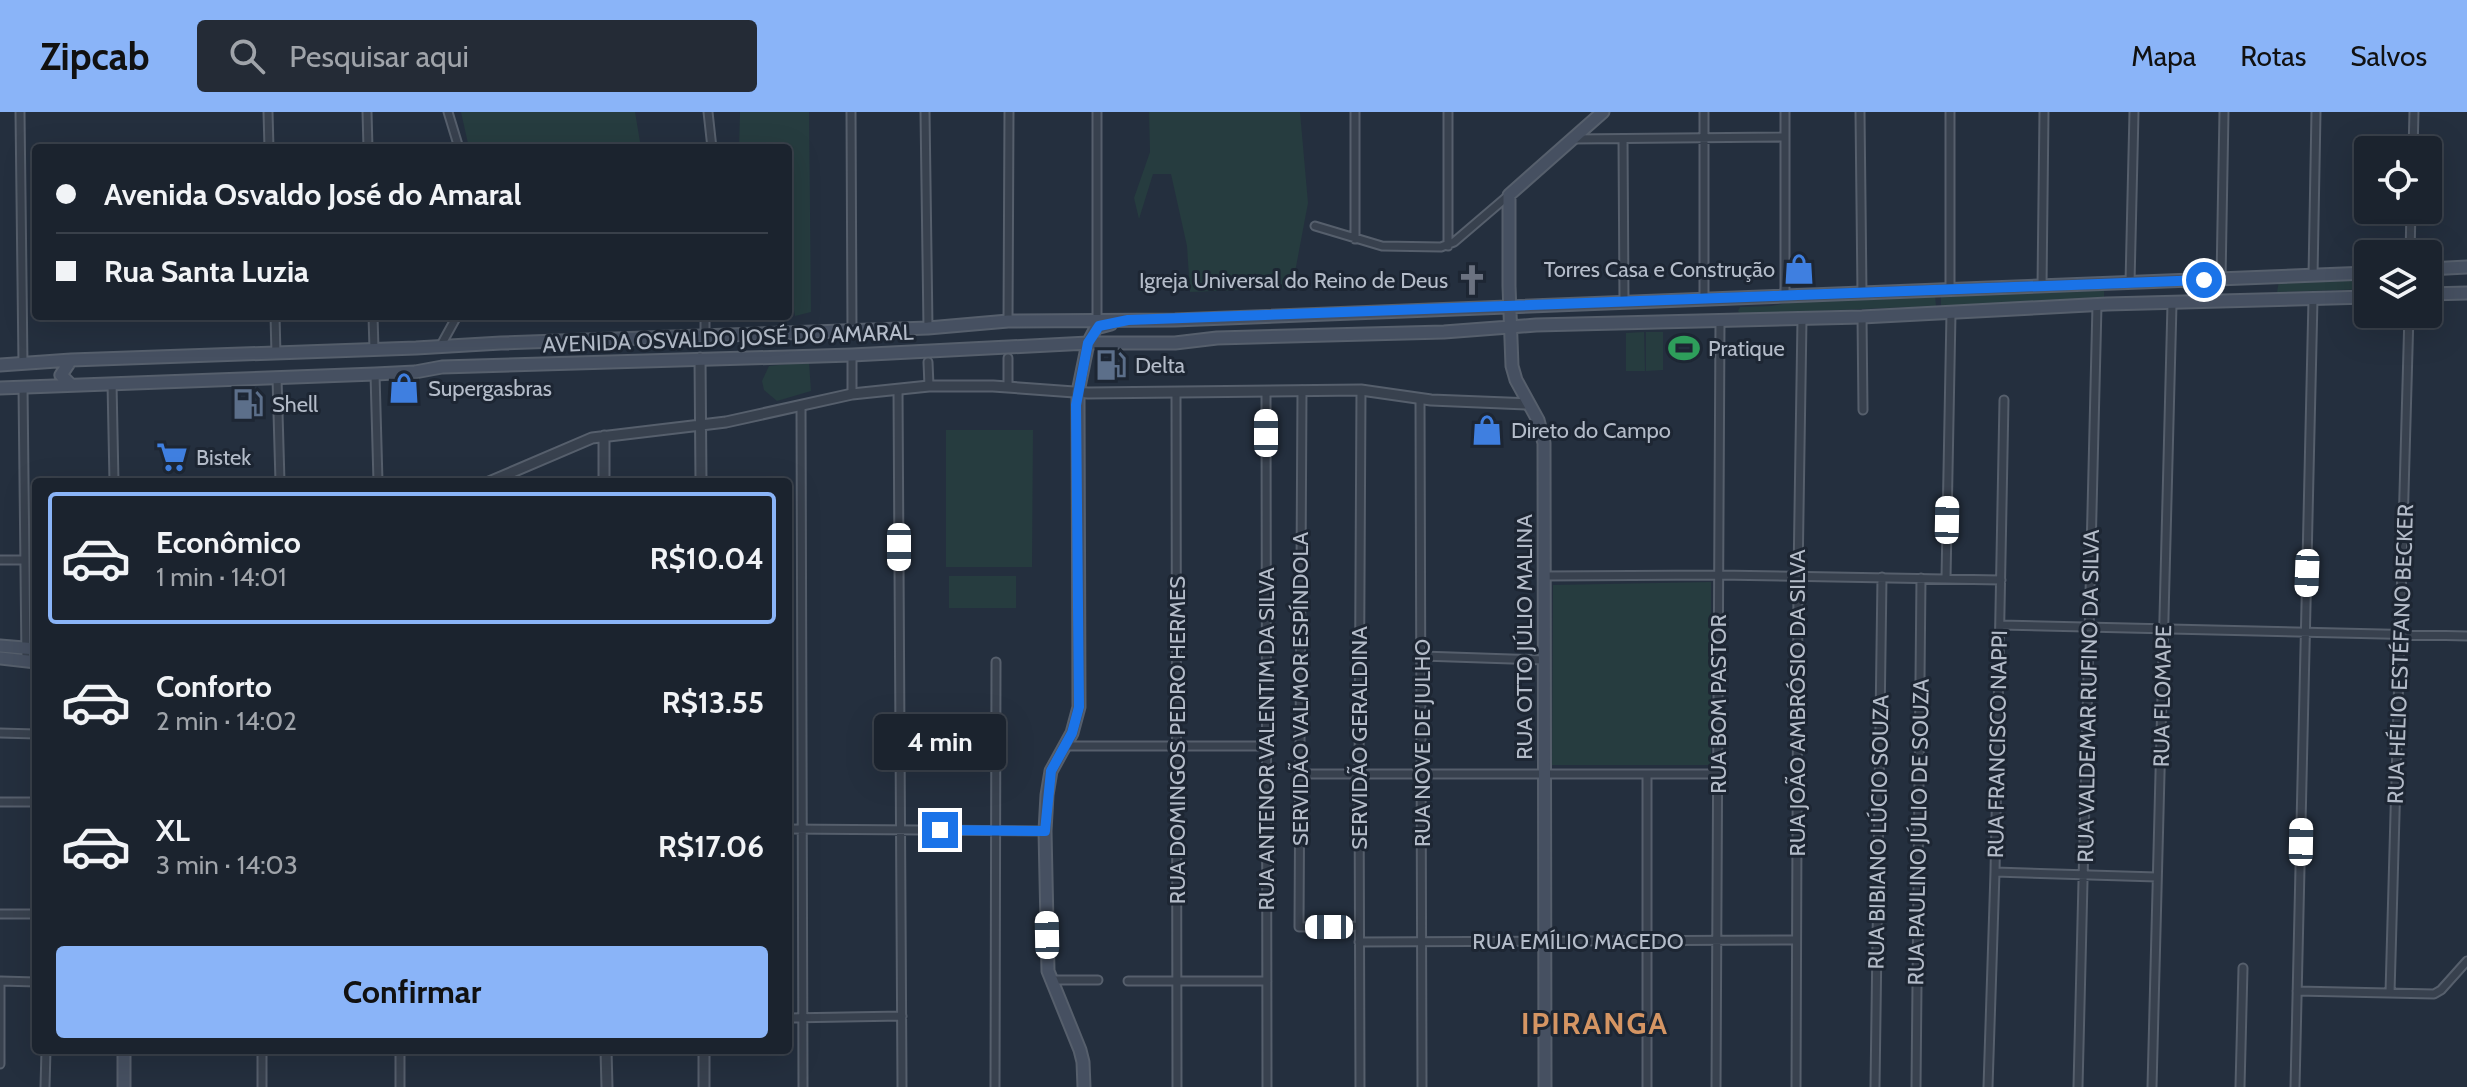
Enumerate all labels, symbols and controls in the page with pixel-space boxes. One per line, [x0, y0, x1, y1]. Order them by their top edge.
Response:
search box [197, 20, 757, 92]
text: Zipcab [40, 33, 149, 80]
icon: search [225, 34, 269, 78]
text: Pesquisar aqui [289, 38, 469, 75]
text: Mapa [2131, 39, 2196, 73]
text: Rotas [2240, 39, 2306, 73]
text: Salvos [2350, 39, 2427, 73]
map controls [2354, 136, 2442, 328]
button: locate [2354, 136, 2442, 224]
text: Avenida Osvaldo José do Amaral [104, 176, 521, 213]
button: layers [2354, 240, 2442, 328]
shop icon: Torres Casa e Construção [1782, 252, 1816, 286]
text: Rua Santa Luzia [104, 253, 309, 290]
place label: Torres Casa e Construção [1544, 256, 1775, 283]
route start [2186, 262, 2222, 298]
church icon: Igreja Universal do Reino de Deus [1455, 263, 1489, 297]
place label: Igreja Universal do Reino de Deus [1139, 267, 1448, 294]
street label: AVENIDA OSVALDO JOSÉ DO AMARAL [542, 319, 914, 358]
sports icon: Pratique [1667, 331, 1701, 365]
place label: Pratique [1708, 335, 1785, 362]
fuel station icon: Delta [1094, 348, 1128, 382]
place label: Delta [1135, 352, 1186, 379]
shop icon: Supergasbras [387, 371, 421, 405]
place label: Supergasbras [428, 375, 552, 402]
fuel station icon: Shell [231, 387, 265, 421]
place label: Shell [272, 391, 319, 418]
car [1254, 409, 1278, 457]
shop icon: Direto do Campo [1470, 413, 1504, 447]
place label: Direto do Campo [1511, 417, 1671, 444]
supermarket icon: Bistek [155, 440, 189, 474]
place label: Bistek [196, 444, 251, 471]
car [1935, 496, 1959, 544]
street label: RUA HÉLIO ESTÉFANO BECKER [2382, 503, 2419, 805]
street label: RUA OTTO JÚLIO MALINA [1511, 514, 1538, 760]
icon: car [60, 522, 132, 594]
car [887, 523, 911, 571]
text: Econômico [156, 524, 301, 561]
street label: RUA VALDEMAR RUFINO DA SILVA [2072, 529, 2105, 863]
street label: SERVIDÃO VALMOR ESPÍNDOLA [1287, 531, 1314, 846]
text: R$10.04 [650, 540, 764, 577]
street label: RUA JOÃO AMBRÓSIO DA SILVA [1784, 549, 1811, 857]
car [2294, 549, 2320, 597]
text: 1 min · 14:01 [156, 561, 287, 593]
street label: RUA ANTENOR VALENTIM DA SILVA [1253, 567, 1280, 910]
street label: RUA DOMINGOS PEDRO HERMES [1164, 576, 1191, 904]
street label: RUA BOM PASTOR [1705, 614, 1732, 794]
street label: RUA FLOMAPE [2148, 625, 2177, 767]
street label: SERVIDÃO GERALDINA [1346, 626, 1373, 850]
street label: RUA FRANCISCO NAPPI [1982, 630, 2013, 858]
street label: RUA NOVE DE JULHO [1409, 639, 1436, 847]
icon: car [60, 666, 132, 738]
text: Conforto [156, 668, 272, 705]
street label: RUA PAULINO JÚLIO DE SOUZA [1902, 678, 1935, 986]
text: R$13.55 [662, 684, 764, 721]
street label: RUA BIBIANO LÚCIO SOUZA [1863, 694, 1894, 970]
text: 2 min · 14:02 [156, 705, 297, 737]
callout: 4 min [874, 714, 1006, 770]
text: 4 min [907, 726, 973, 758]
icon: car [60, 810, 132, 882]
text: XL [156, 812, 190, 849]
route end [922, 812, 958, 848]
car [2289, 818, 2313, 866]
text: R$17.06 [658, 828, 764, 865]
text: 3 min · 14:03 [156, 849, 298, 881]
car [1035, 911, 1059, 959]
car [1305, 915, 1353, 939]
street label: RUA EMÍLIO MACEDO [1472, 928, 1684, 955]
button: Confirmar [56, 946, 768, 1038]
district label: IPIRANGA [1521, 1005, 1669, 1042]

